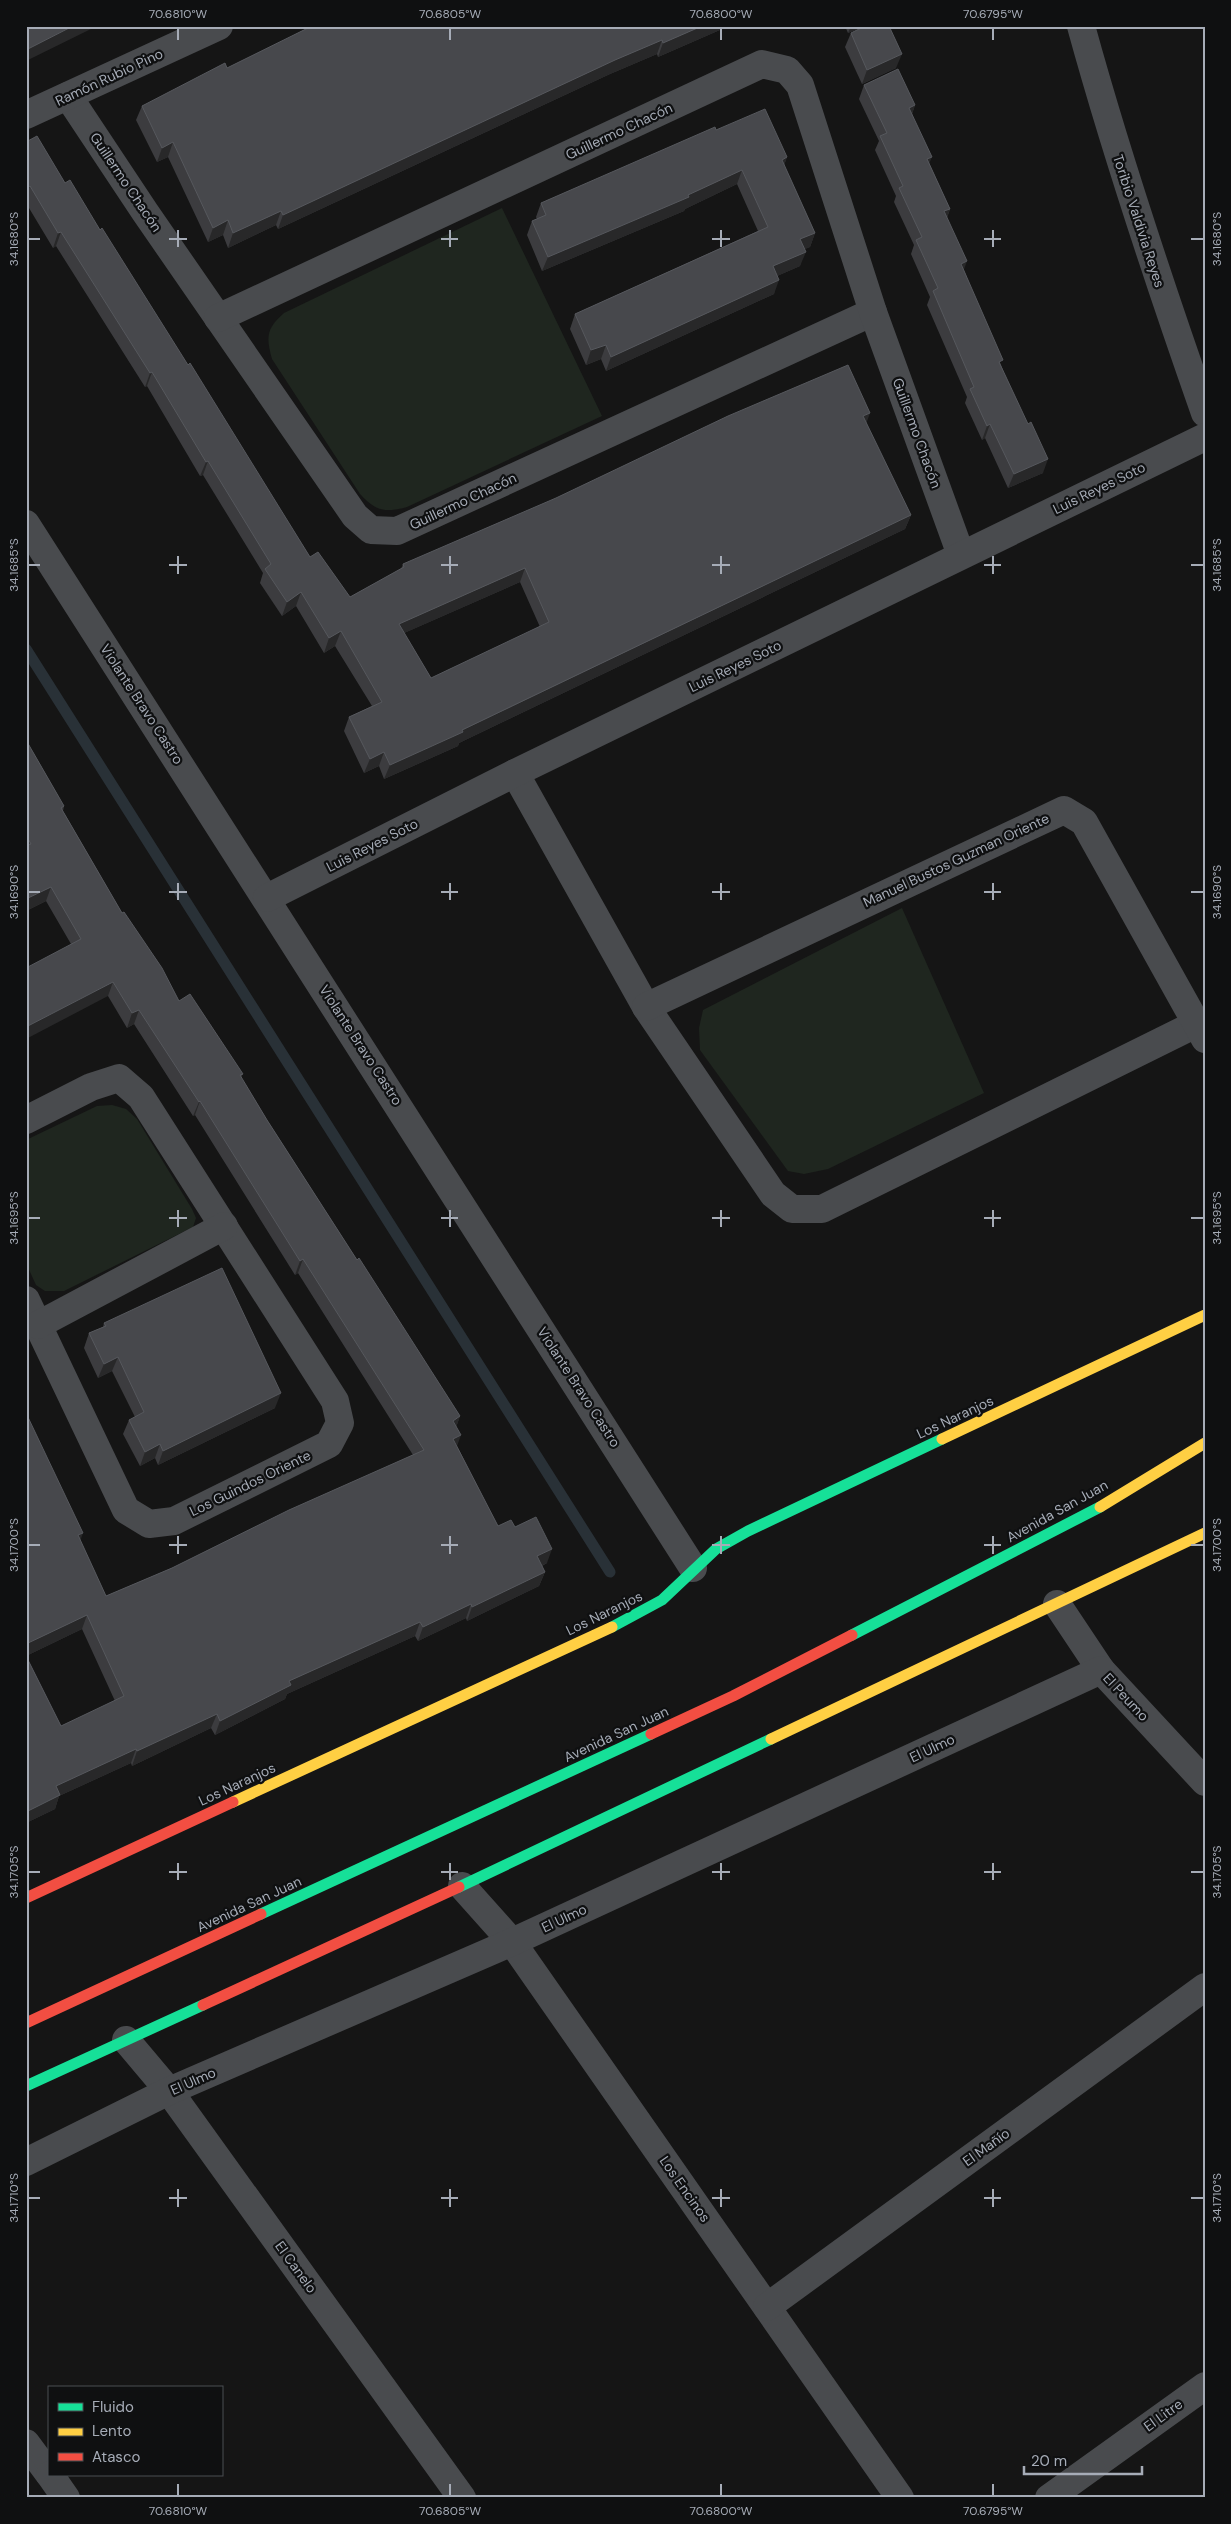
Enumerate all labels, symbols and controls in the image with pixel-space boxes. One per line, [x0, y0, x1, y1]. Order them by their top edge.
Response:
text: 70.6810°W [149, 6, 208, 22]
text: 70.6805°W [419, 6, 481, 22]
text: 70.6800°W [690, 6, 753, 22]
text: 70.6795°W [963, 6, 1023, 22]
street label: Ramón Rubio Pino [52, 44, 166, 110]
street label: Guillermo Chacón [563, 98, 675, 164]
street label: Guillermo Chacón [86, 129, 166, 235]
street label: Toribio Valdivia Reyes [1109, 152, 1169, 290]
text: 34.1680°S [6, 212, 22, 266]
text: 34.1680°S [1209, 212, 1225, 266]
street label: Guillermo Chacón [889, 375, 945, 491]
street label: Luis Reyes Soto [1050, 458, 1148, 518]
street label: Guillermo Chacón [407, 468, 519, 534]
text: 34.1685°S [6, 538, 22, 592]
text: 34.1685°S [1209, 538, 1225, 592]
street label: Luis Reyes Soto [686, 636, 784, 696]
street label: Violante Bravo Castro [96, 640, 188, 768]
street label: Manuel Bustos Guzman Oriente [860, 809, 1052, 911]
street label: Luis Reyes Soto [323, 814, 421, 876]
text: 34.1690°S [6, 865, 22, 919]
text: 34.1690°S [1209, 865, 1225, 919]
street label: Violante Bravo Castro [315, 981, 407, 1109]
text: 34.1695°S [6, 1191, 22, 1245]
text: 34.1695°S [1209, 1191, 1225, 1245]
street label: Violante Bravo Castro [533, 1323, 625, 1451]
street label: Los Naranjos [914, 1391, 996, 1443]
street label: Los Guindos Oriente [186, 1446, 314, 1520]
street label: Avenida San Juan [1003, 1476, 1111, 1546]
text: 34.1700°S [6, 1518, 22, 1572]
text: 34.1700°S [1209, 1518, 1225, 1572]
street label: Los Naranjos [563, 1587, 645, 1639]
street label: El Peumo [1099, 1669, 1153, 1725]
street label: Avenida San Juan [561, 1702, 671, 1766]
street label: El Ulmo [907, 1730, 957, 1766]
street label: Los Naranjos [196, 1758, 278, 1810]
text: 34.1705°S [6, 1845, 22, 1899]
text: 34.1705°S [1209, 1845, 1225, 1899]
street label: Avenida San Juan [194, 1872, 304, 1936]
street label: El Ulmo [539, 1900, 589, 1936]
street label: El Ulmo [167, 2063, 219, 2099]
street label: El Mañío [959, 2124, 1013, 2170]
street label: Los Encinos [656, 2152, 714, 2226]
text: 34.1710°S [6, 2173, 22, 2223]
text: 34.1710°S [1209, 2173, 1225, 2223]
street label: El Canelo [271, 2238, 321, 2296]
legend [48, 2386, 222, 2476]
street label: El Litre [1140, 2395, 1186, 2435]
text: Fluido [92, 2397, 134, 2417]
text: Lento [92, 2421, 131, 2441]
scale bar [1024, 2444, 1141, 2476]
text: Atasco [92, 2447, 140, 2467]
text: 20 m [1031, 2451, 1067, 2471]
text: 70.6810°W [149, 2503, 208, 2519]
text: 70.6805°W [419, 2503, 481, 2519]
text: 70.6800°W [690, 2503, 753, 2519]
text: 70.6795°W [963, 2503, 1023, 2519]

